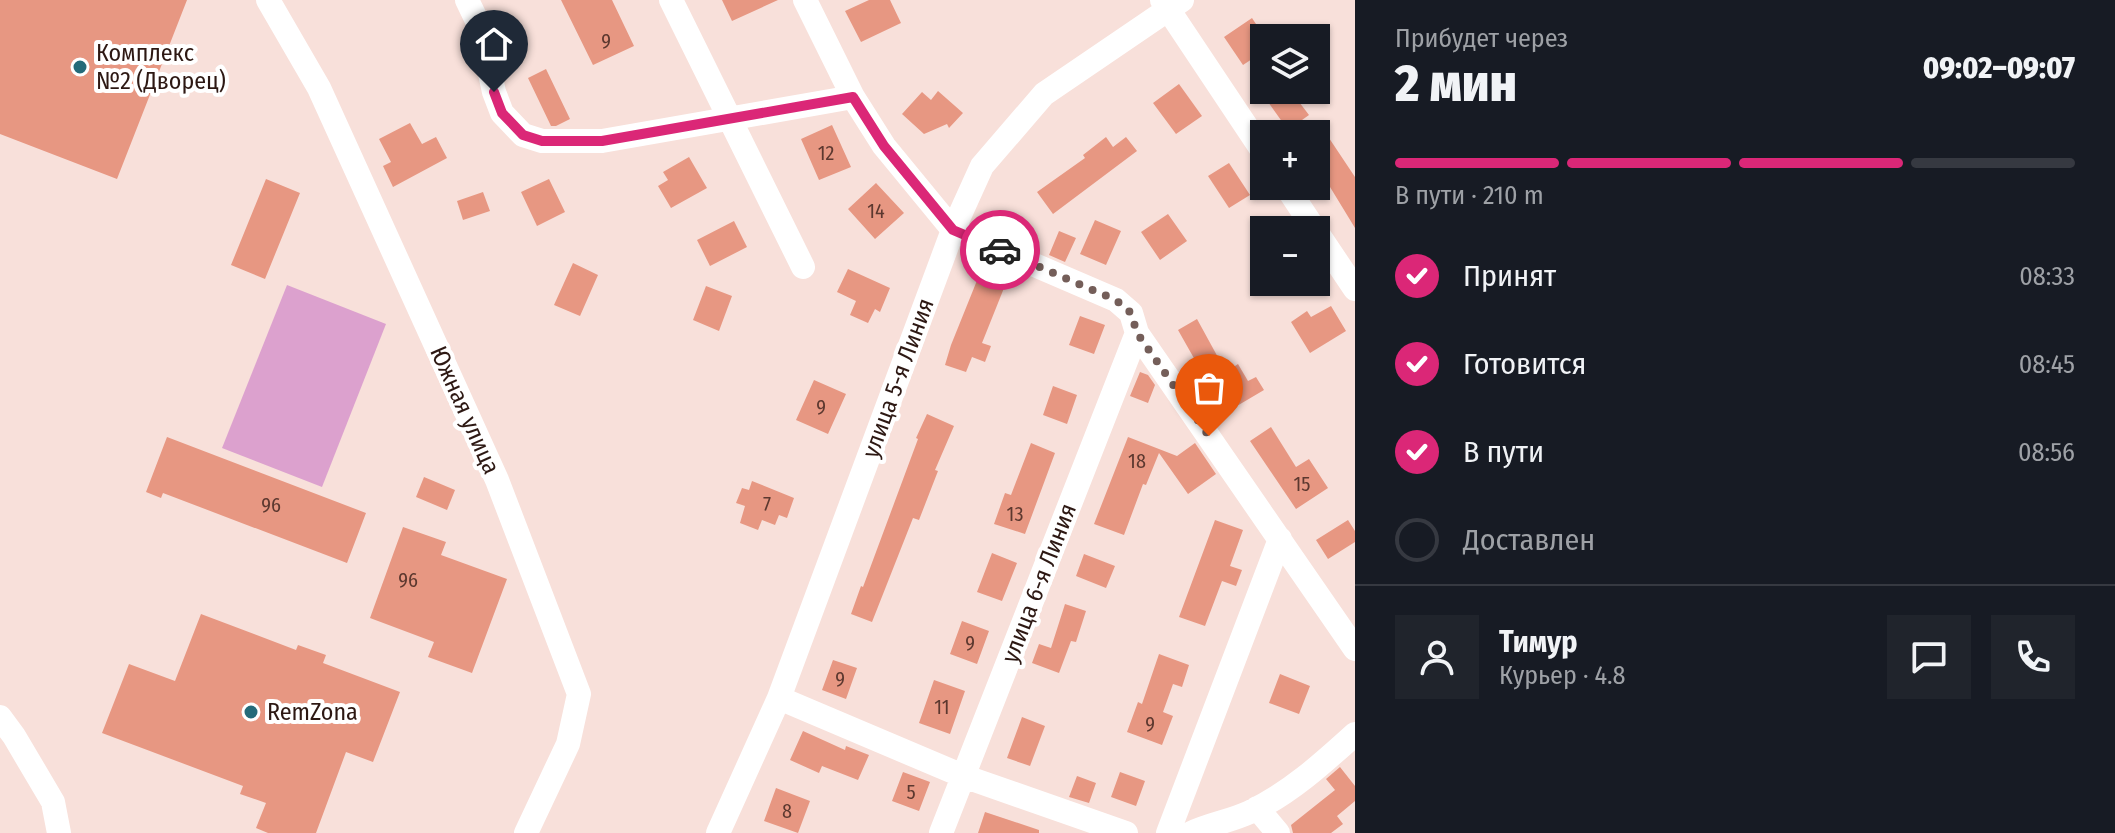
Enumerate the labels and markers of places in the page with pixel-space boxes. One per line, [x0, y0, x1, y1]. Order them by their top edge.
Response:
pin [460, 10, 528, 92]
place label: Комплекс №2 (Дворец) [96, 39, 226, 95]
marker: Комплекс №2 (Дворец) [71, 58, 89, 76]
pin [1175, 354, 1243, 436]
place label: RemZona [267, 698, 358, 726]
marker: RemZona [242, 703, 260, 721]

